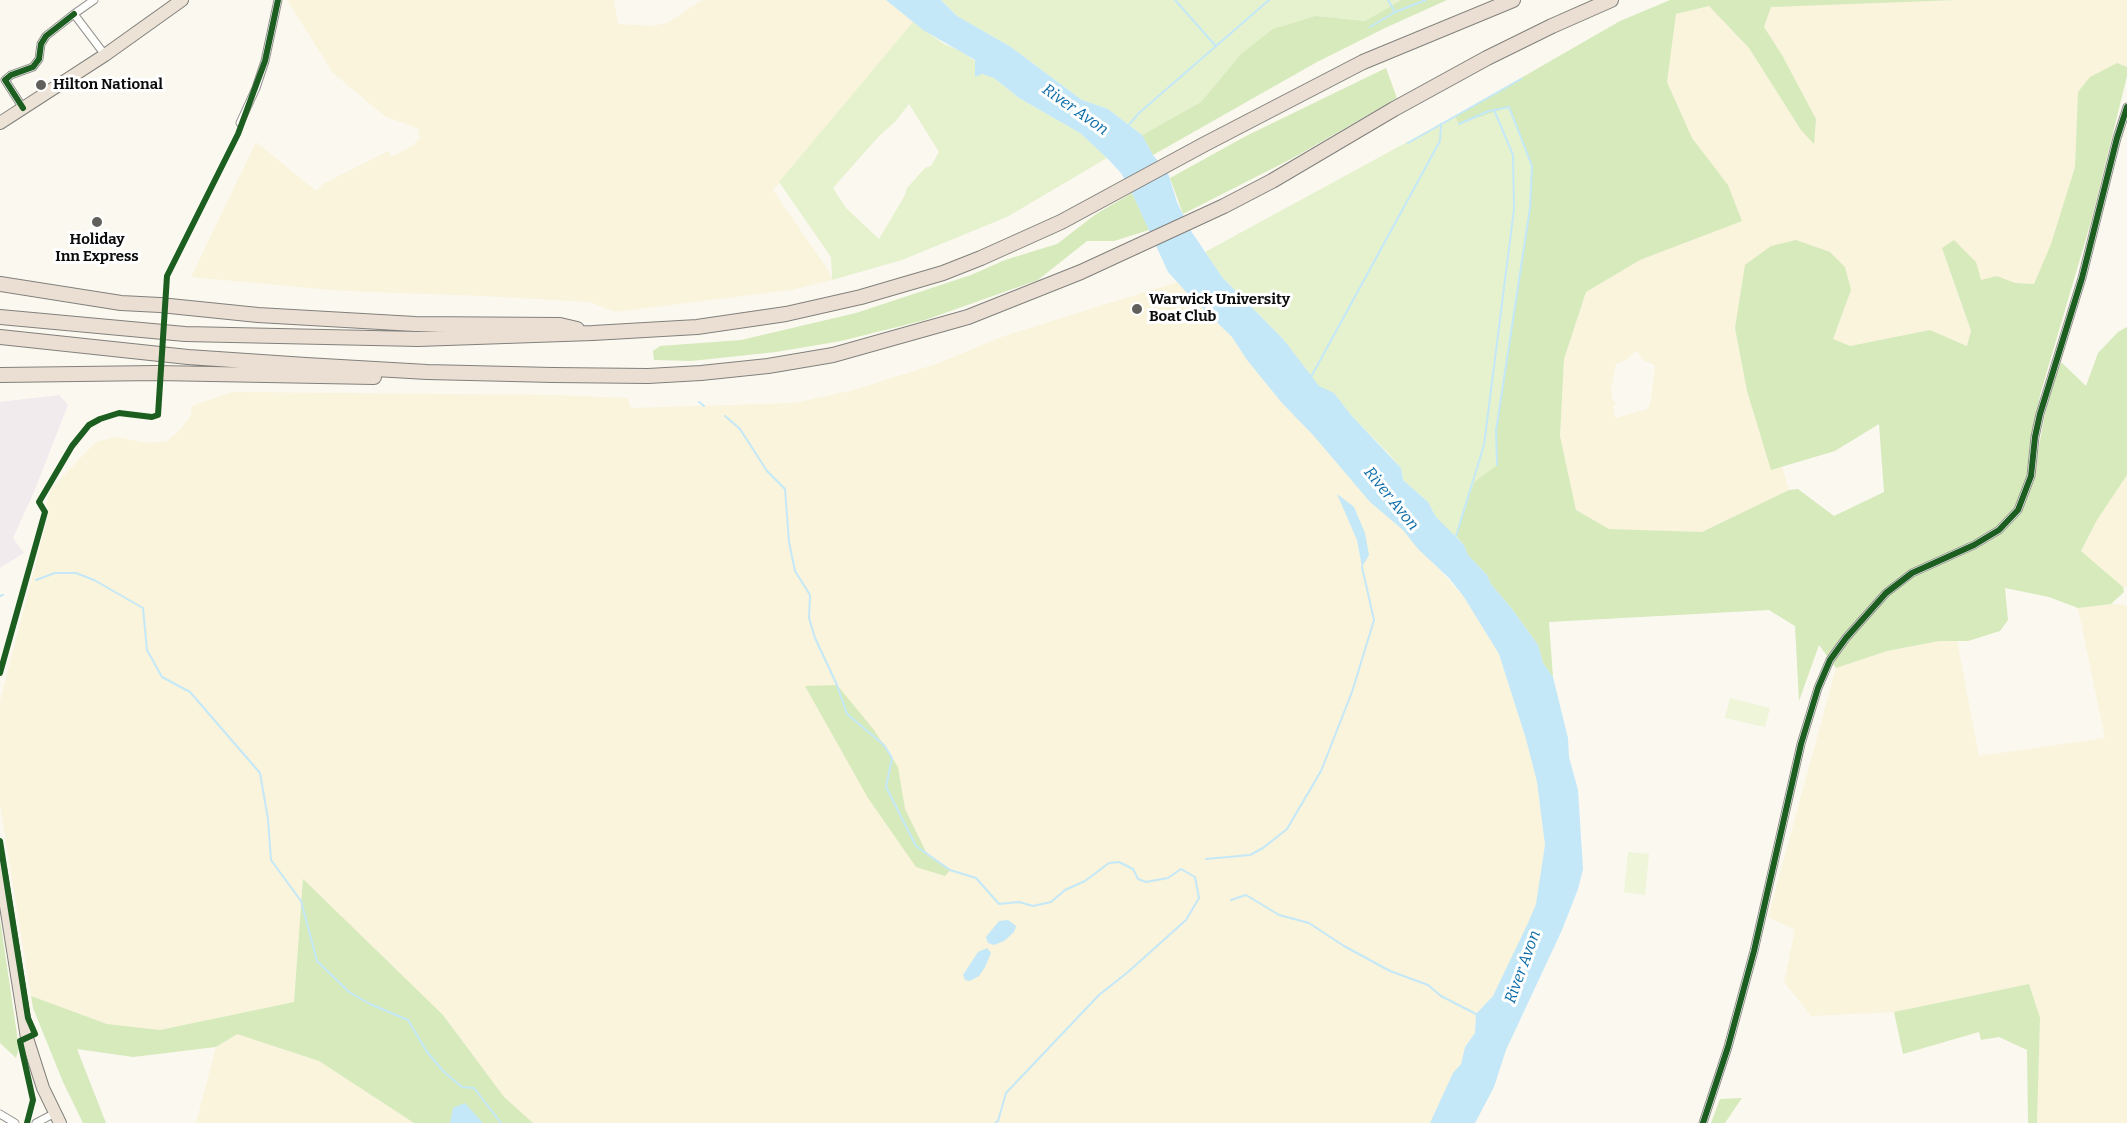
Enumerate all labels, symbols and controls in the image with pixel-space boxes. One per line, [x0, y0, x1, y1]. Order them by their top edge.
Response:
place label: Hilton National [53, 76, 163, 94]
marker: Hilton National [34, 78, 48, 92]
water label: River Avon [1038, 80, 1112, 140]
marker: Holiday Inn Express [90, 215, 104, 229]
place label: Holiday Inn Express [55, 231, 139, 266]
place label: Warwick University Boat Club [1149, 291, 1290, 326]
marker: Warwick University Boat Club [1130, 302, 1144, 316]
water label: River Avon [1360, 463, 1422, 535]
water label: River Avon [1501, 928, 1545, 1006]

